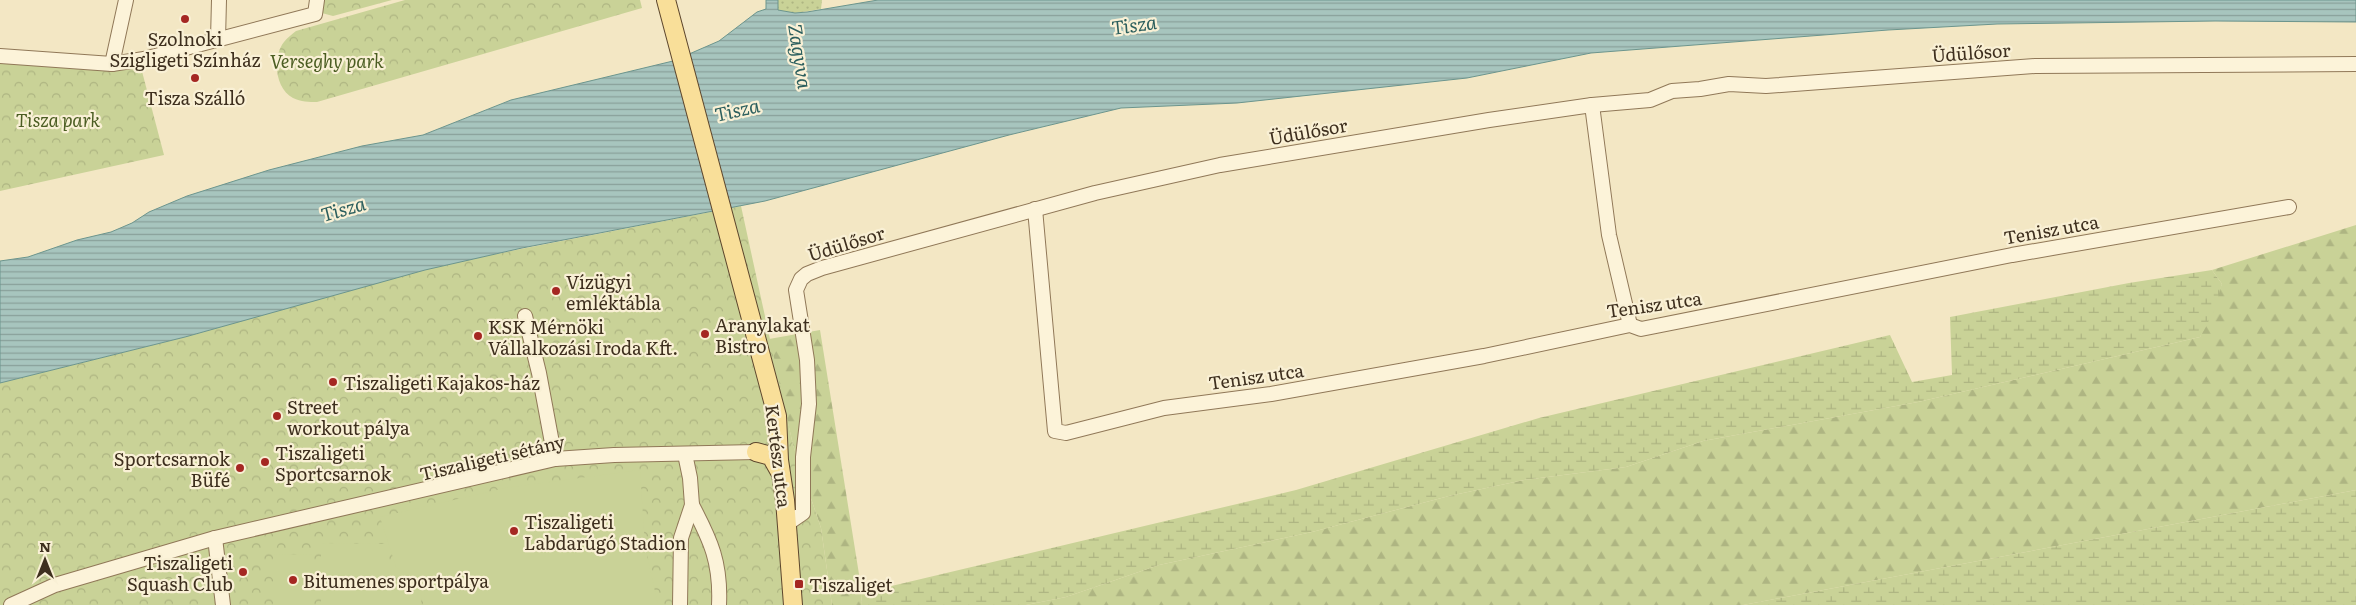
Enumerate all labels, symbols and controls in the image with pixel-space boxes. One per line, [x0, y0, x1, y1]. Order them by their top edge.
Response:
water label: Tisza [1110, 7, 1159, 41]
marker: Szolnoki Szigligeti Színház [179, 13, 191, 25]
water label: Zagyva [782, 21, 820, 91]
place label: Szolnoki Szigligeti Színház [110, 25, 261, 73]
street label: Üdülősor [1931, 36, 2012, 68]
park label: Verseghy park [270, 47, 384, 74]
marker: Tisza Szálló [189, 72, 201, 84]
place label: Tisza Szálló [145, 84, 245, 111]
water label: Tisza [712, 90, 762, 128]
park label: Tisza park [16, 106, 100, 133]
street label: Üdülősor [1267, 111, 1350, 151]
water label: Tisza [317, 188, 369, 228]
street label: Tenisz utca [2001, 207, 2101, 251]
street label: Üdülősor [804, 218, 888, 267]
place label: Vízügyi emléktábla [566, 268, 661, 316]
street label: Tenisz utca [1604, 284, 1704, 324]
marker: Vízügyi emléktábla [550, 285, 562, 297]
place label: Aranylakat Bistro [715, 311, 811, 359]
place label: KSK Mérnöki Vállalkozási Iroda Kft. [488, 313, 678, 361]
marker: Aranylakat Bistro [699, 328, 711, 340]
marker: KSK Mérnöki Vállalkozási Iroda Kft. [472, 330, 484, 342]
street label: Tenisz utca [1206, 356, 1306, 396]
place label: Tiszaligeti Kajakos-ház [343, 369, 540, 396]
marker: Tiszaligeti Kajakos-ház [327, 376, 339, 388]
place label: Street workout pálya [287, 393, 410, 441]
street label: Kertész utca [759, 403, 799, 510]
marker: Street workout pálya [271, 410, 283, 422]
street label: Tiszaligeti sétány [417, 427, 568, 487]
place label: Tiszaligeti Sportcsarnok [275, 439, 392, 487]
place label: Sportcsarnok Büfé [114, 445, 231, 493]
marker: Tiszaligeti Sportcsarnok [259, 456, 271, 468]
marker: Sportcsarnok Büfé [234, 462, 246, 474]
place label: Tiszaligeti Labdarúgó Stadion [524, 508, 686, 556]
marker: Tiszaligeti Labdarúgó Stadion [508, 525, 520, 537]
north arrow [20, 535, 70, 585]
text: N [39, 536, 51, 556]
place label: Tiszaligeti Squash Club [127, 549, 233, 597]
marker: Tiszaligeti Squash Club [237, 566, 249, 578]
place label: Bitumenes sportpálya [303, 567, 489, 594]
place label: Tiszaliget [809, 571, 893, 598]
marker: Bitumenes sportpálya [287, 574, 299, 586]
marker: Tiszaliget [793, 578, 805, 590]

